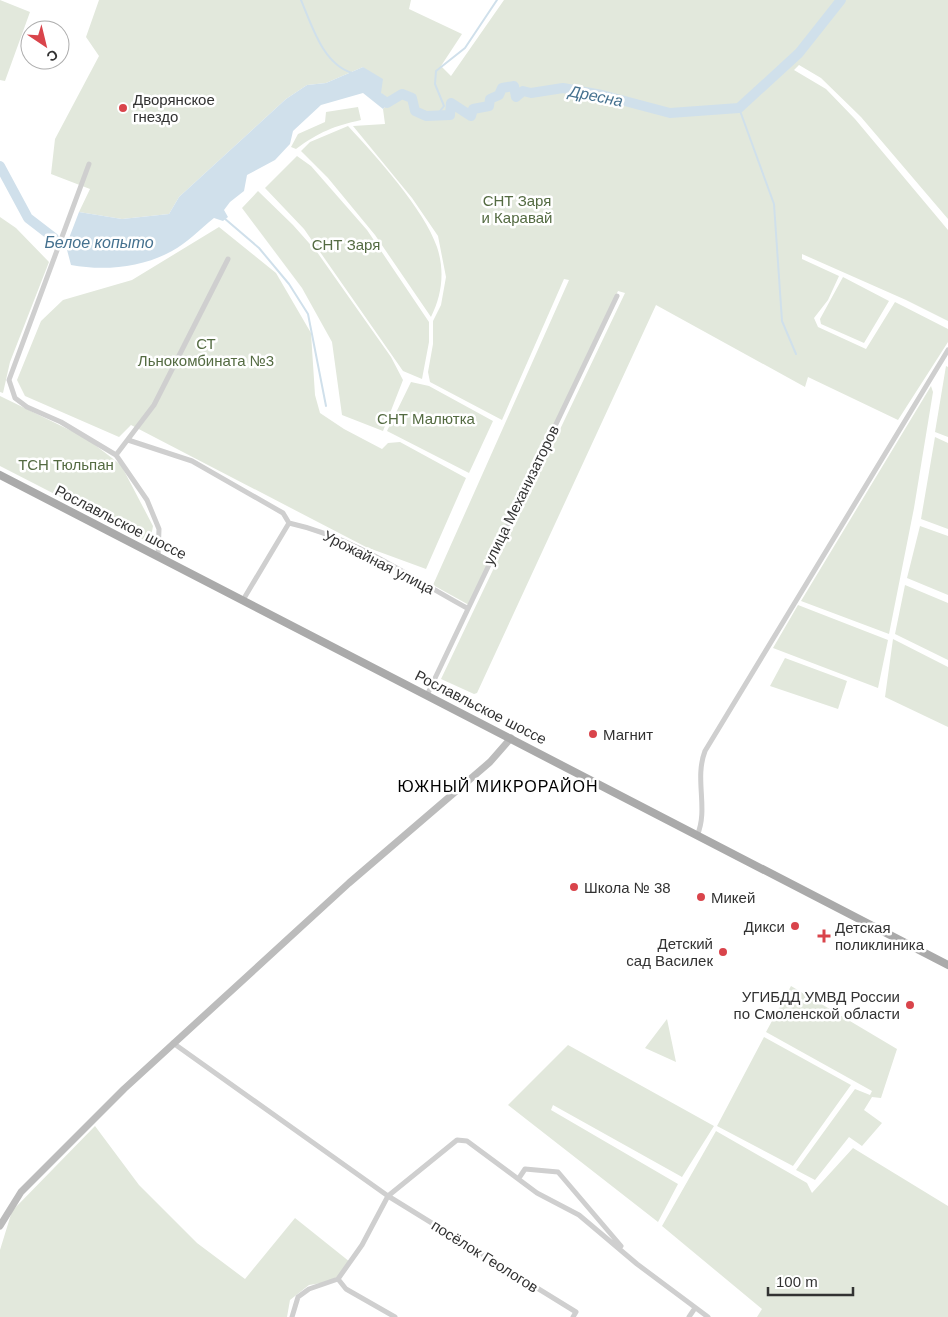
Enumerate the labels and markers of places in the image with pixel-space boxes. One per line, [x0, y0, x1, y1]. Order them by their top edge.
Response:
place label: Дворянское гнездо [133, 91, 215, 125]
marker: Дворянское гнездо [117, 102, 129, 114]
place label: Магнит [603, 726, 653, 743]
marker: Магнит [587, 728, 599, 740]
place label: Школа № 38 [584, 879, 671, 896]
marker: Школа № 38 [568, 881, 580, 893]
place label: Микей [711, 889, 755, 906]
marker: Микей [695, 891, 707, 903]
place label: Дикси [744, 918, 785, 935]
place label: Детская поликлиника [835, 919, 925, 953]
marker: Дикси [789, 920, 801, 932]
marker: Детская поликлиника [817, 929, 831, 943]
place label: Детский сад Василек [626, 935, 713, 969]
marker: Детский сад Василек [717, 946, 729, 958]
place label: УГИБДД УМВД России по Смоленской области [734, 988, 900, 1022]
marker: УГИБДД УМВД России по Смоленской области [904, 999, 916, 1011]

